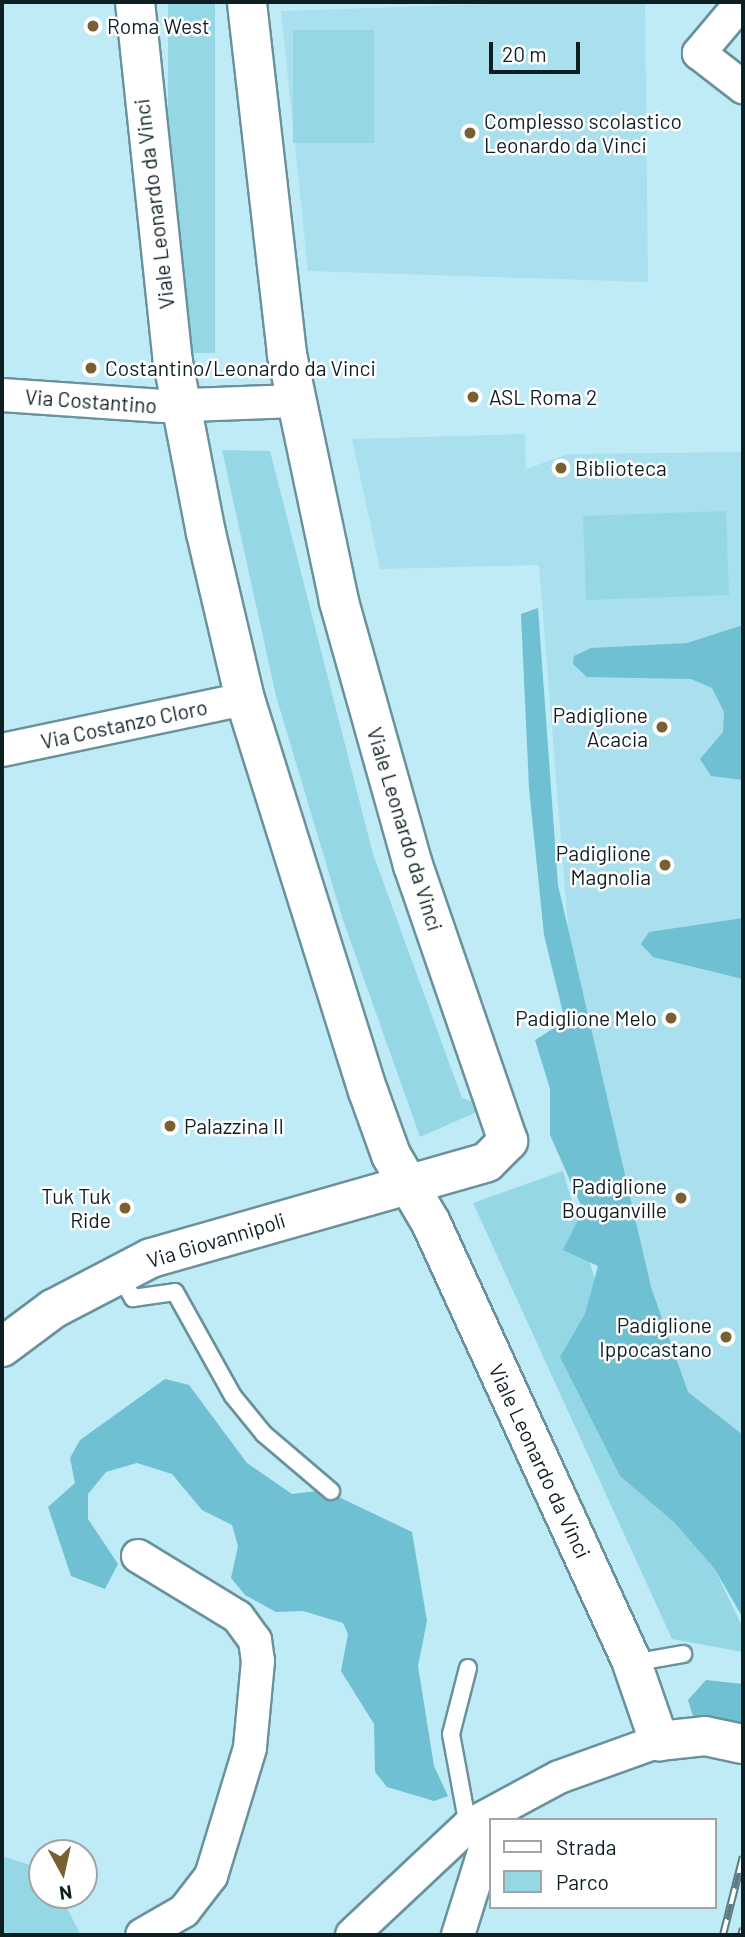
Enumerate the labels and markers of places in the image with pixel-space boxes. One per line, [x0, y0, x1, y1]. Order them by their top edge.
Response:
place label: Roma West [107, 13, 210, 39]
marker: Roma West [85, 18, 101, 34]
place label: Complesso scolastico Leonardo da Vinci [484, 108, 682, 158]
marker: Complesso scolastico Leonardo da Vinci [462, 125, 478, 141]
place label: Costantino/Leonardo da Vinci [105, 355, 376, 381]
marker: Costantino/Leonardo da Vinci [83, 360, 99, 376]
place label: ASL Roma 2 [489, 384, 597, 410]
marker: ASL Roma 2 [463, 387, 483, 407]
place label: Biblioteca [575, 455, 667, 481]
marker: Biblioteca [553, 460, 569, 476]
place label: Padiglione Acacia [553, 702, 648, 752]
marker: Padiglione Acacia [654, 719, 670, 735]
place label: Padiglione Magnolia [556, 840, 651, 890]
marker: Padiglione Magnolia [657, 857, 673, 873]
place label: Padiglione Melo [515, 1005, 657, 1031]
marker: Padiglione Melo [663, 1010, 679, 1026]
place label: Palazzina II [184, 1113, 284, 1139]
marker: Palazzina II [162, 1118, 178, 1134]
place label: Padiglione Bouganville [562, 1173, 667, 1223]
place label: Tuk Tuk Ride [41, 1183, 111, 1233]
marker: Padiglione Bouganville [673, 1190, 689, 1206]
marker: Tuk Tuk Ride [117, 1200, 133, 1216]
place label: Padiglione Ippocastano [599, 1312, 712, 1362]
marker: Padiglione Ippocastano [718, 1329, 734, 1345]

